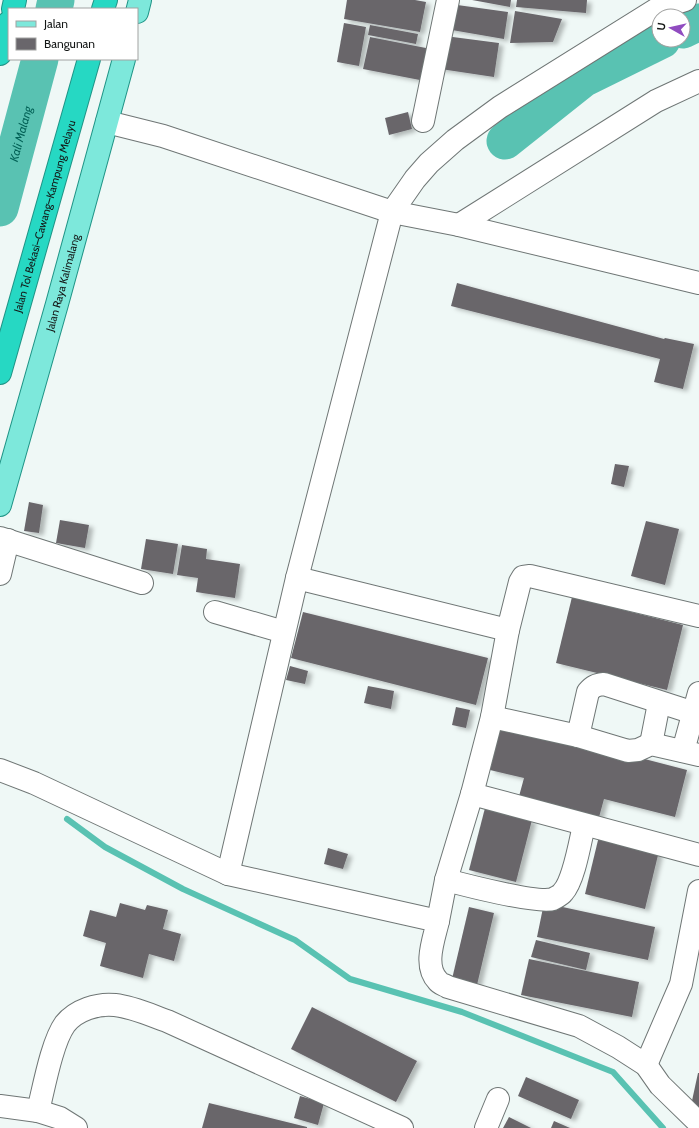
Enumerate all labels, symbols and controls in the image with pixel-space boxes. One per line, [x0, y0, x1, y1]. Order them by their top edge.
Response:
legend [8, 8, 138, 60]
north arrow [651, 8, 691, 48]
text: Jalan [43, 16, 68, 31]
text: U [654, 22, 669, 31]
text: Bangunan [44, 36, 95, 51]
water label: Kali Malang [5, 104, 35, 163]
street label: Jalan Tol Bekasi–Cawang–Kampung Melayu [10, 118, 78, 315]
street label: Jalan Raya Kalimalang [42, 232, 83, 334]

